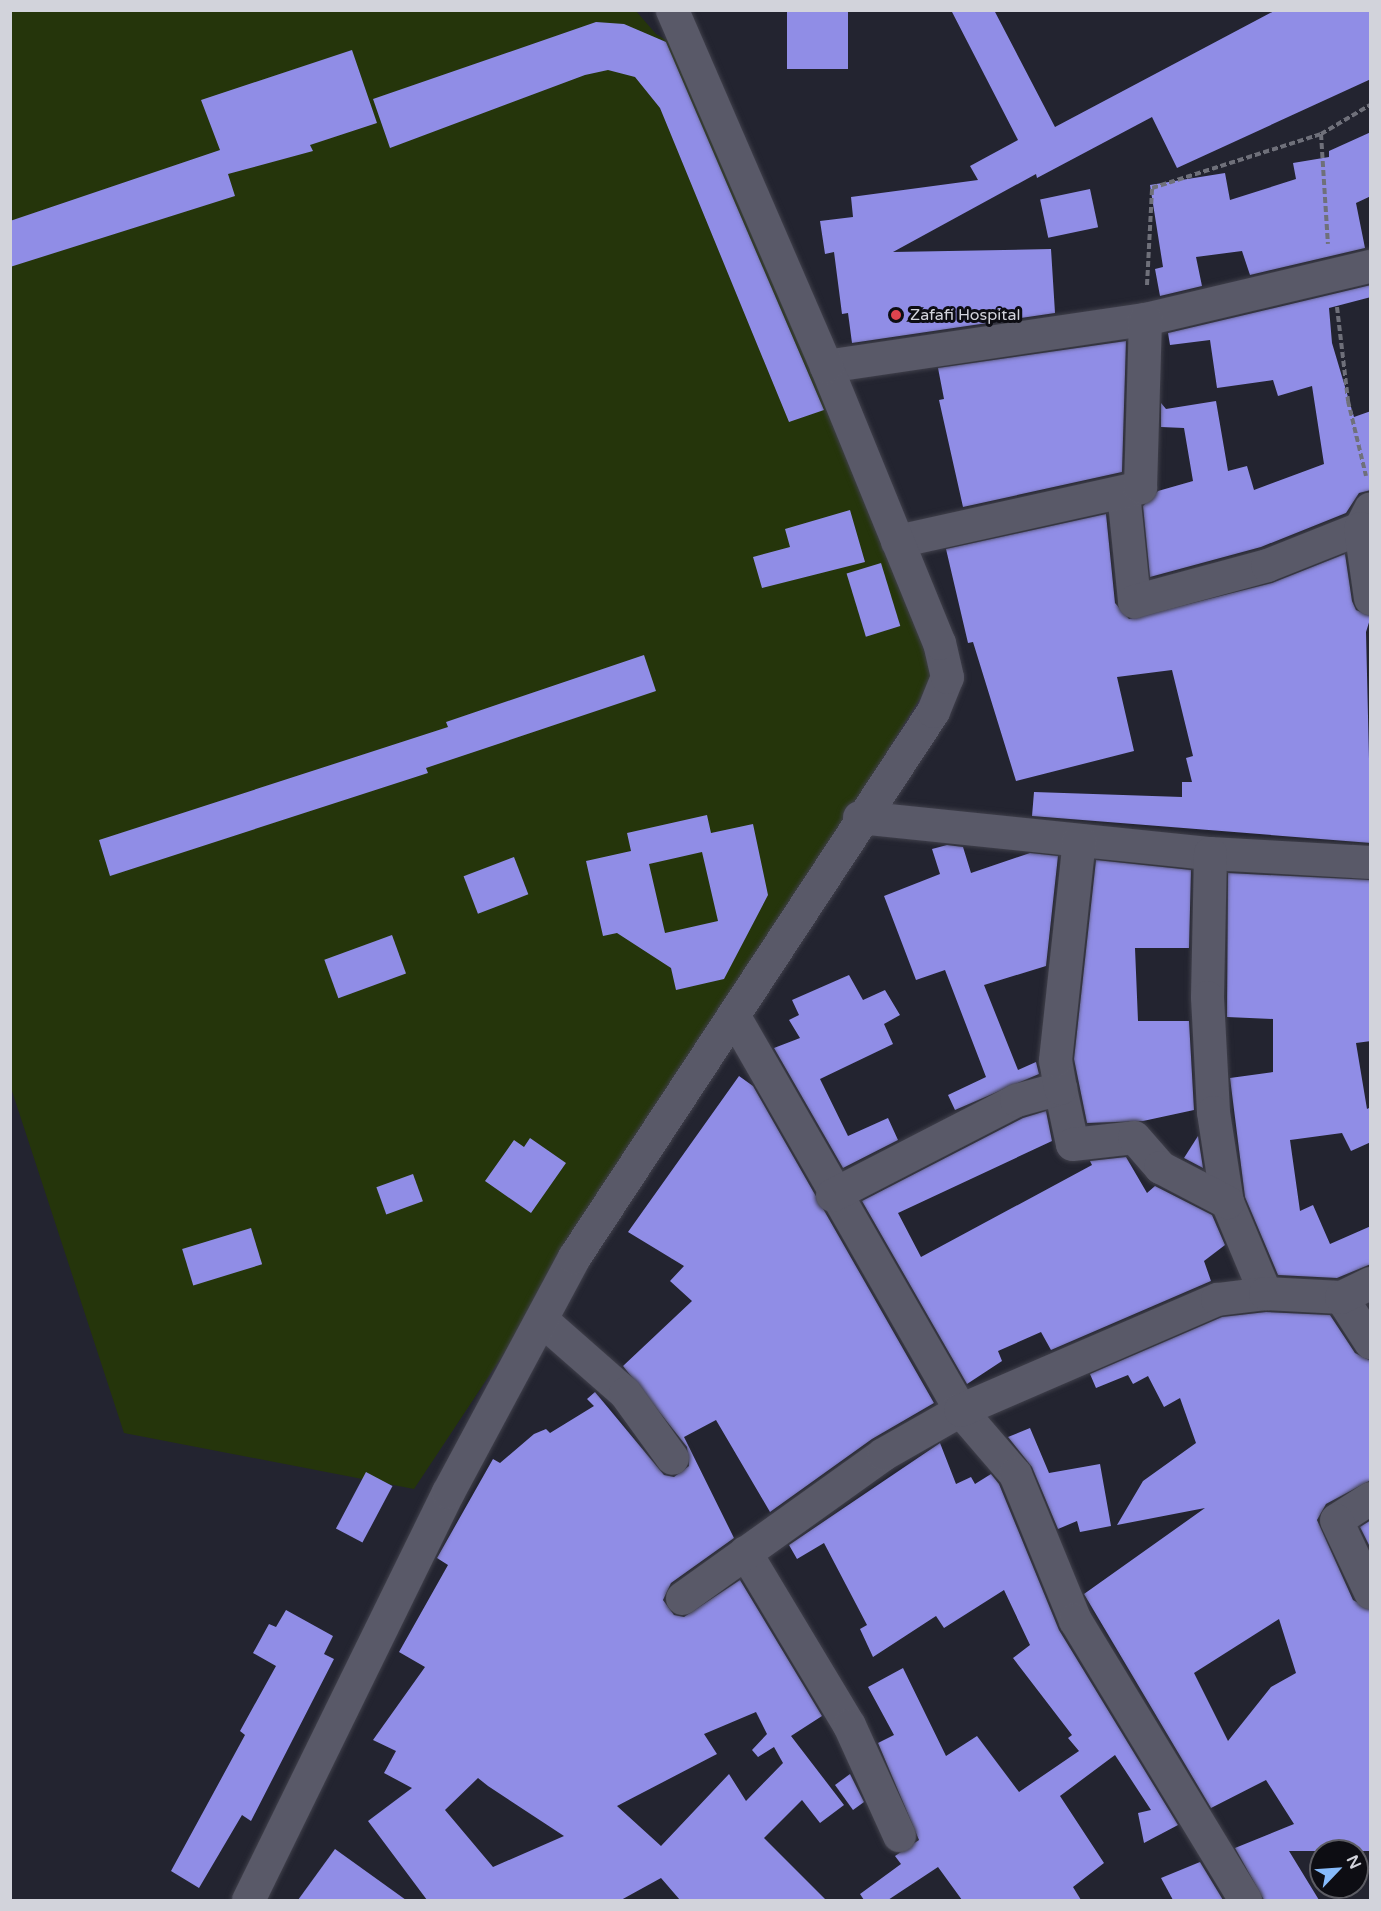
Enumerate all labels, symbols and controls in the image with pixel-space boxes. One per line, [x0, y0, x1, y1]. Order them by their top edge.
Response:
place label: Zafafi Hospital [910, 305, 1020, 325]
marker: Zafafi Hospital [887, 306, 905, 324]
north arrow [1309, 1839, 1369, 1899]
text: N [1342, 1852, 1365, 1872]

